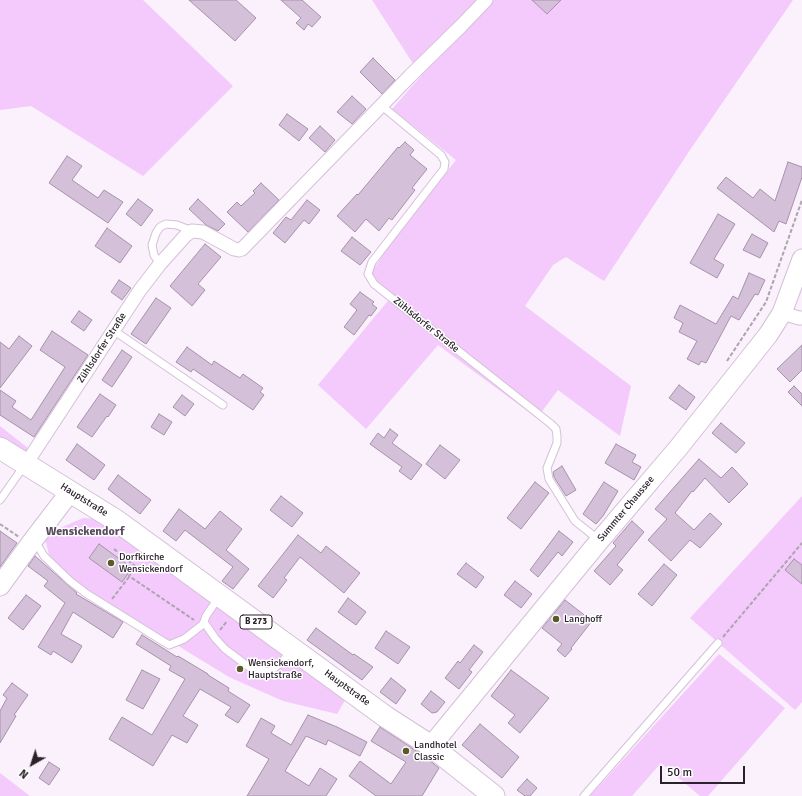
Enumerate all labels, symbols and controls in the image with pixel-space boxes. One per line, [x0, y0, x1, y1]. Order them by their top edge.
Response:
street label: Zühlsdorfer Straße [391, 295, 461, 355]
street label: Zühlsdorfer Straße [75, 311, 129, 385]
street label: Summter Chaussee [595, 474, 657, 544]
street label: Hauptstraße [58, 481, 110, 519]
district label: Wensickendorf [46, 525, 124, 539]
place label: Dorfkirche Wensickendorf [119, 551, 182, 574]
marker: Dorfkirche Wensickendorf [106, 558, 116, 568]
place label: Langhoff [564, 613, 602, 625]
marker: Langhoff [551, 614, 561, 624]
road number: B 273 [240, 615, 272, 629]
place label: Wensickendorf, Hauptstraße [248, 657, 314, 680]
marker: Wensickendorf, Hauptstraße [235, 664, 245, 674]
street label: Hauptstraße [322, 667, 372, 709]
place label: Landhotel Classic [414, 739, 457, 762]
north arrow [12, 744, 52, 784]
marker: Landhotel Classic [401, 746, 411, 756]
scale bar [662, 758, 747, 784]
text: 50 m [667, 765, 692, 780]
text: N [17, 766, 31, 781]

